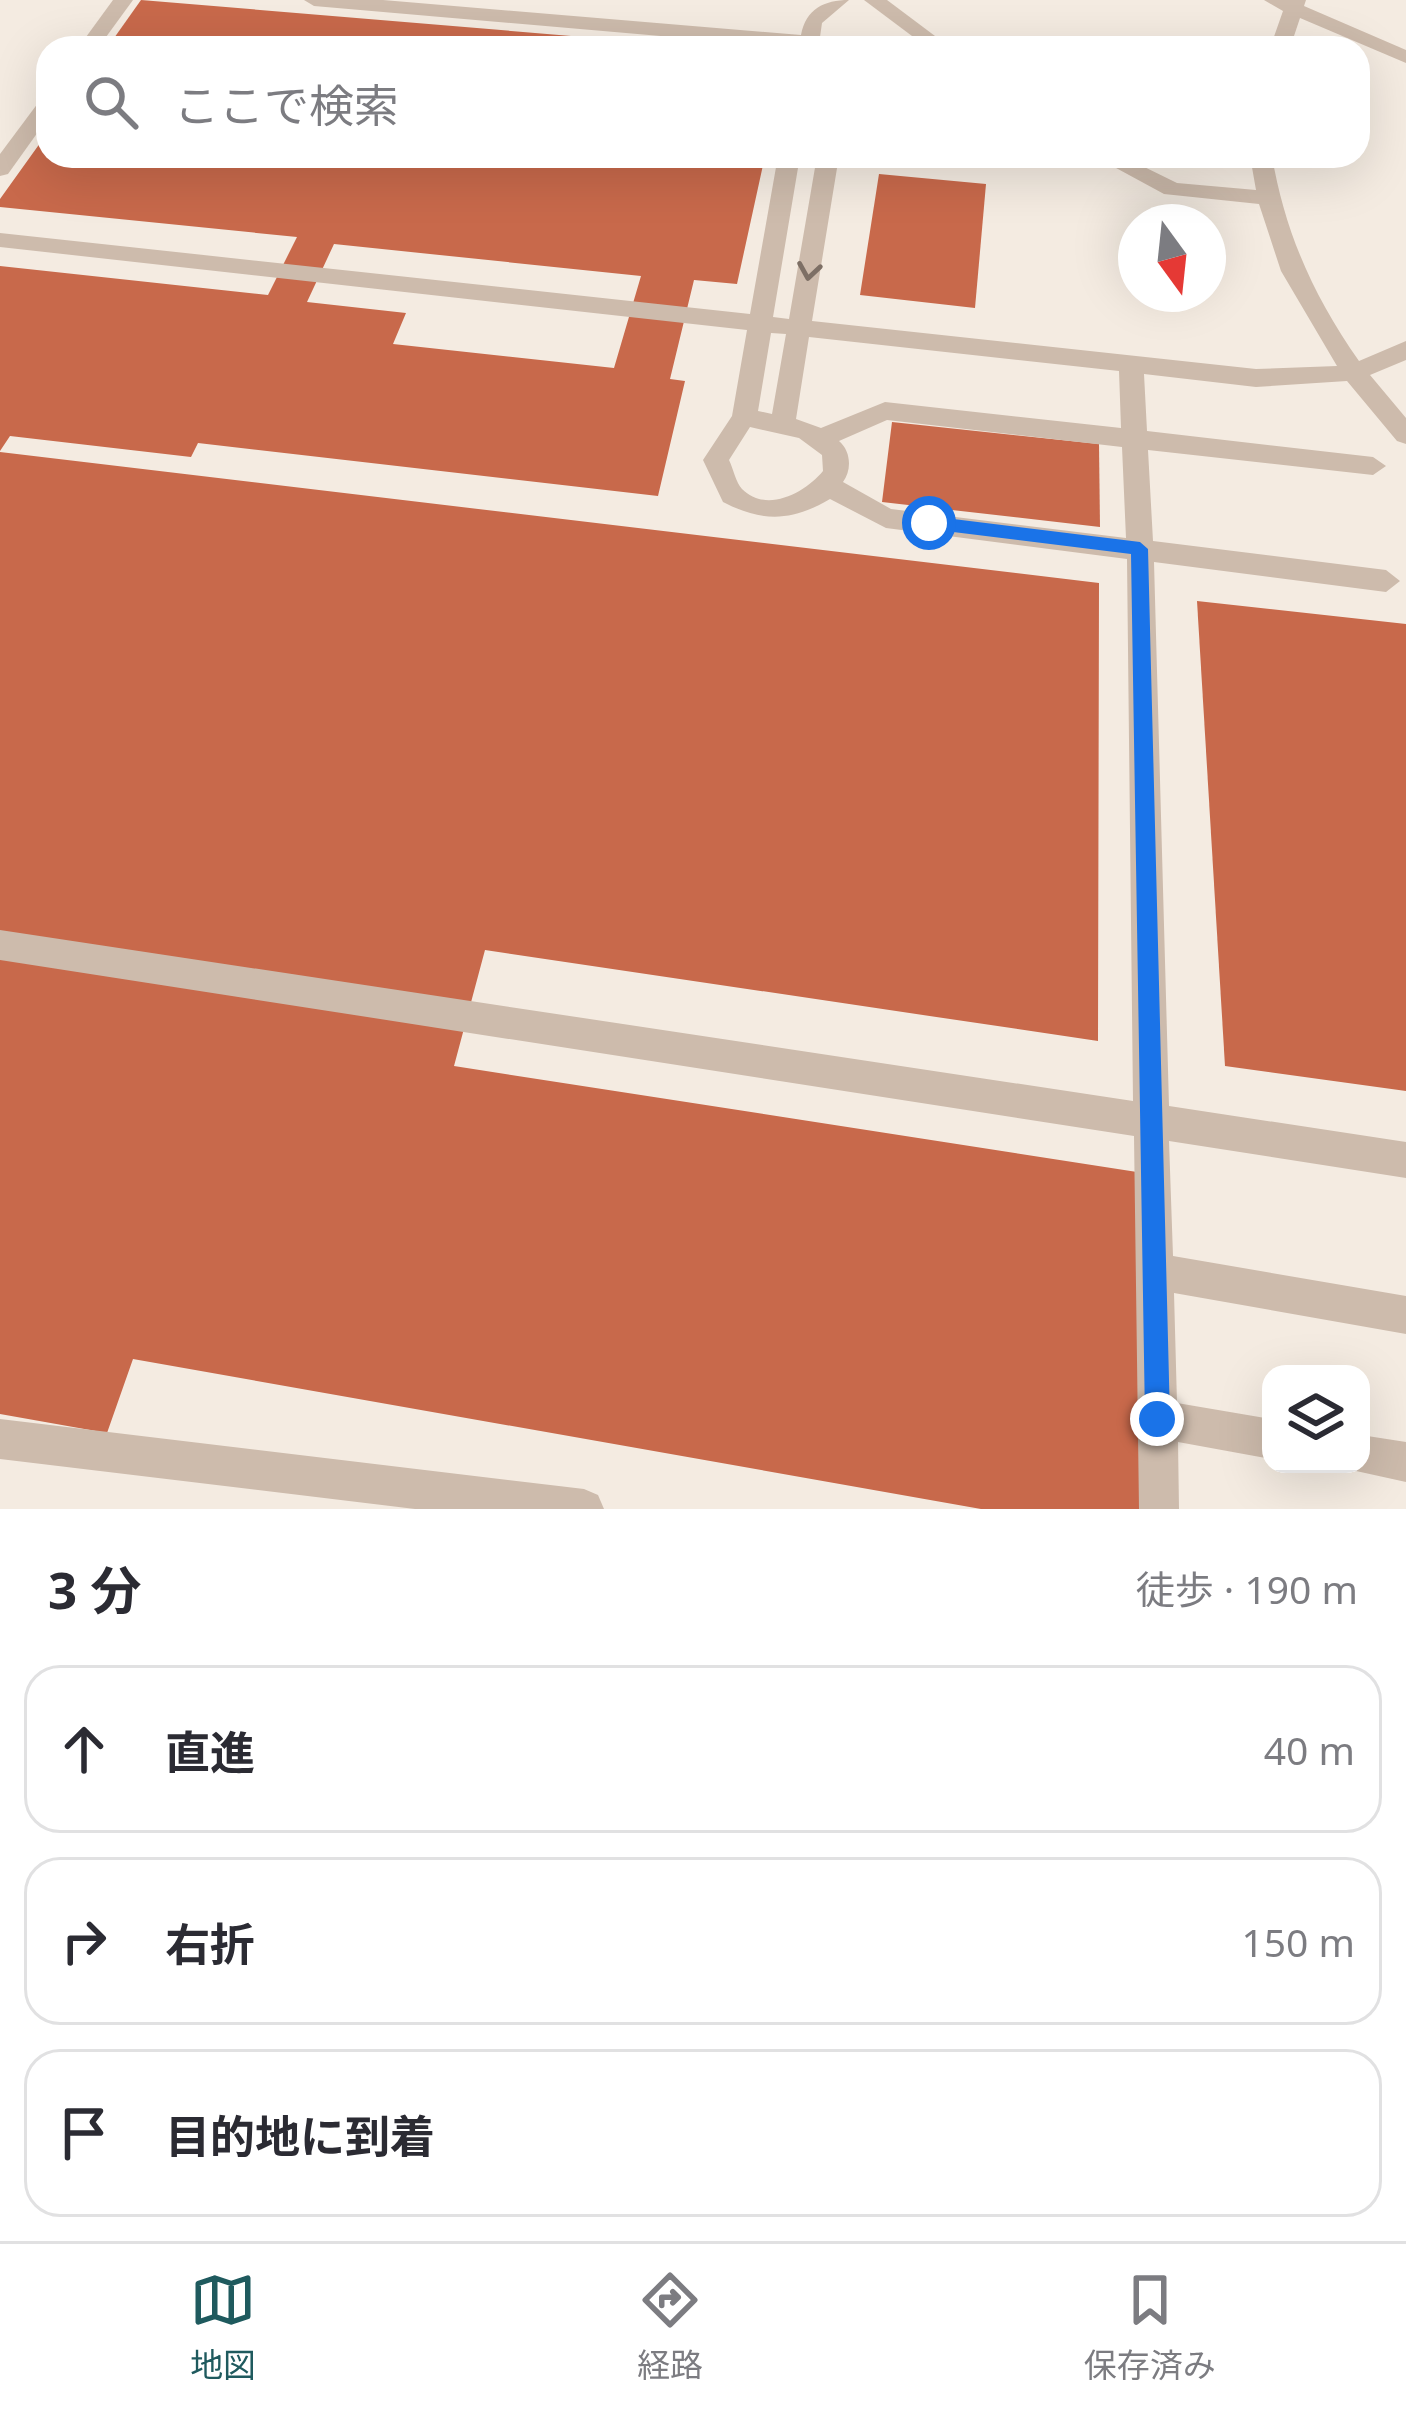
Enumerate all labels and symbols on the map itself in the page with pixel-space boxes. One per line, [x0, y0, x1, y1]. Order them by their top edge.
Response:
north arrow [1118, 204, 1226, 312]
one-way arrow [798, 261, 823, 281]
route start [902, 496, 956, 550]
route end [1130, 1392, 1184, 1446]

